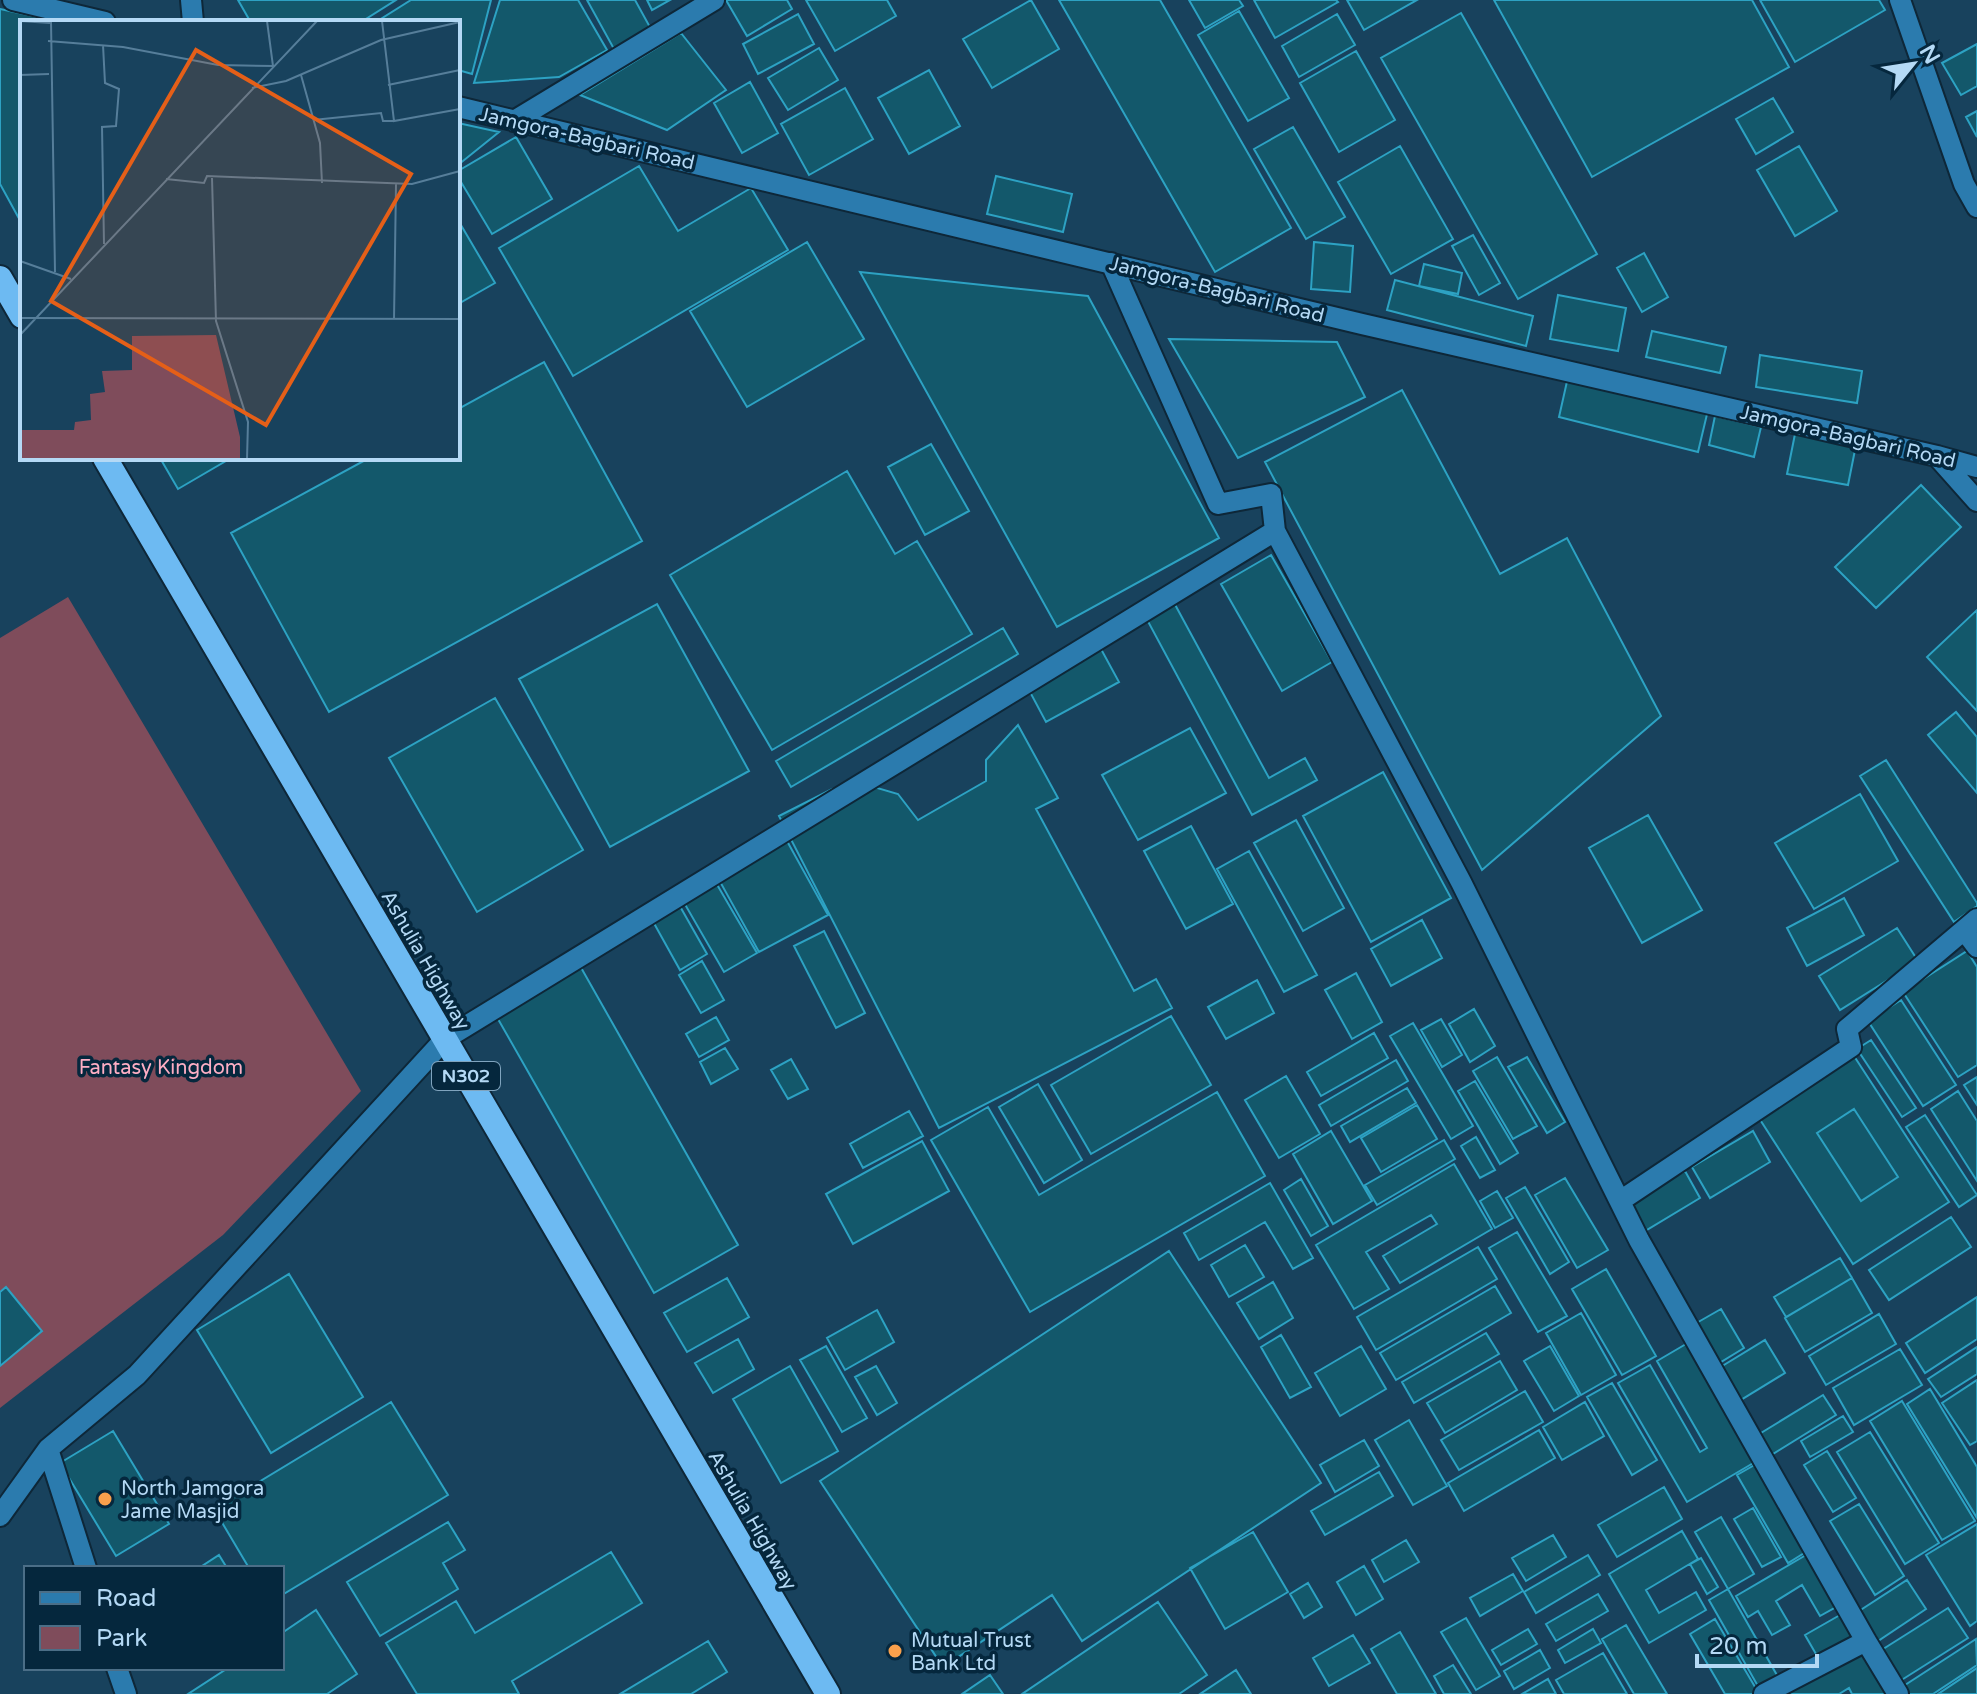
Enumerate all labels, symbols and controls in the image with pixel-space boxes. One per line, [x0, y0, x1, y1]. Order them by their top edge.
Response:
inset map [20, 20, 460, 460]
north arrow [1873, 24, 1953, 104]
text: N [1914, 40, 1945, 69]
street label: Jamgora-Bagbari Road [477, 102, 697, 175]
street label: Jamgora-Bagbari Road [1107, 252, 1327, 328]
street label: Jamgora-Bagbari Road [1738, 400, 1958, 473]
street label: Ashulia Highway [375, 886, 475, 1035]
park label: Fantasy Kingdom [79, 1056, 243, 1080]
road number: N302 [432, 1062, 500, 1090]
street label: Ashulia Highway [702, 1446, 802, 1595]
place label: North Jamgora Jame Masjid [121, 1477, 264, 1524]
marker: North Jamgora Jame Masjid [96, 1490, 114, 1508]
legend [24, 1566, 284, 1670]
text: Road [96, 1584, 156, 1613]
scale bar [1697, 1618, 1817, 1668]
text: Park [96, 1624, 147, 1653]
place label: Mutual Trust Bank Ltd [911, 1629, 1032, 1676]
text: 20 m [1709, 1632, 1767, 1661]
marker: Mutual Trust Bank Ltd [886, 1642, 904, 1660]

